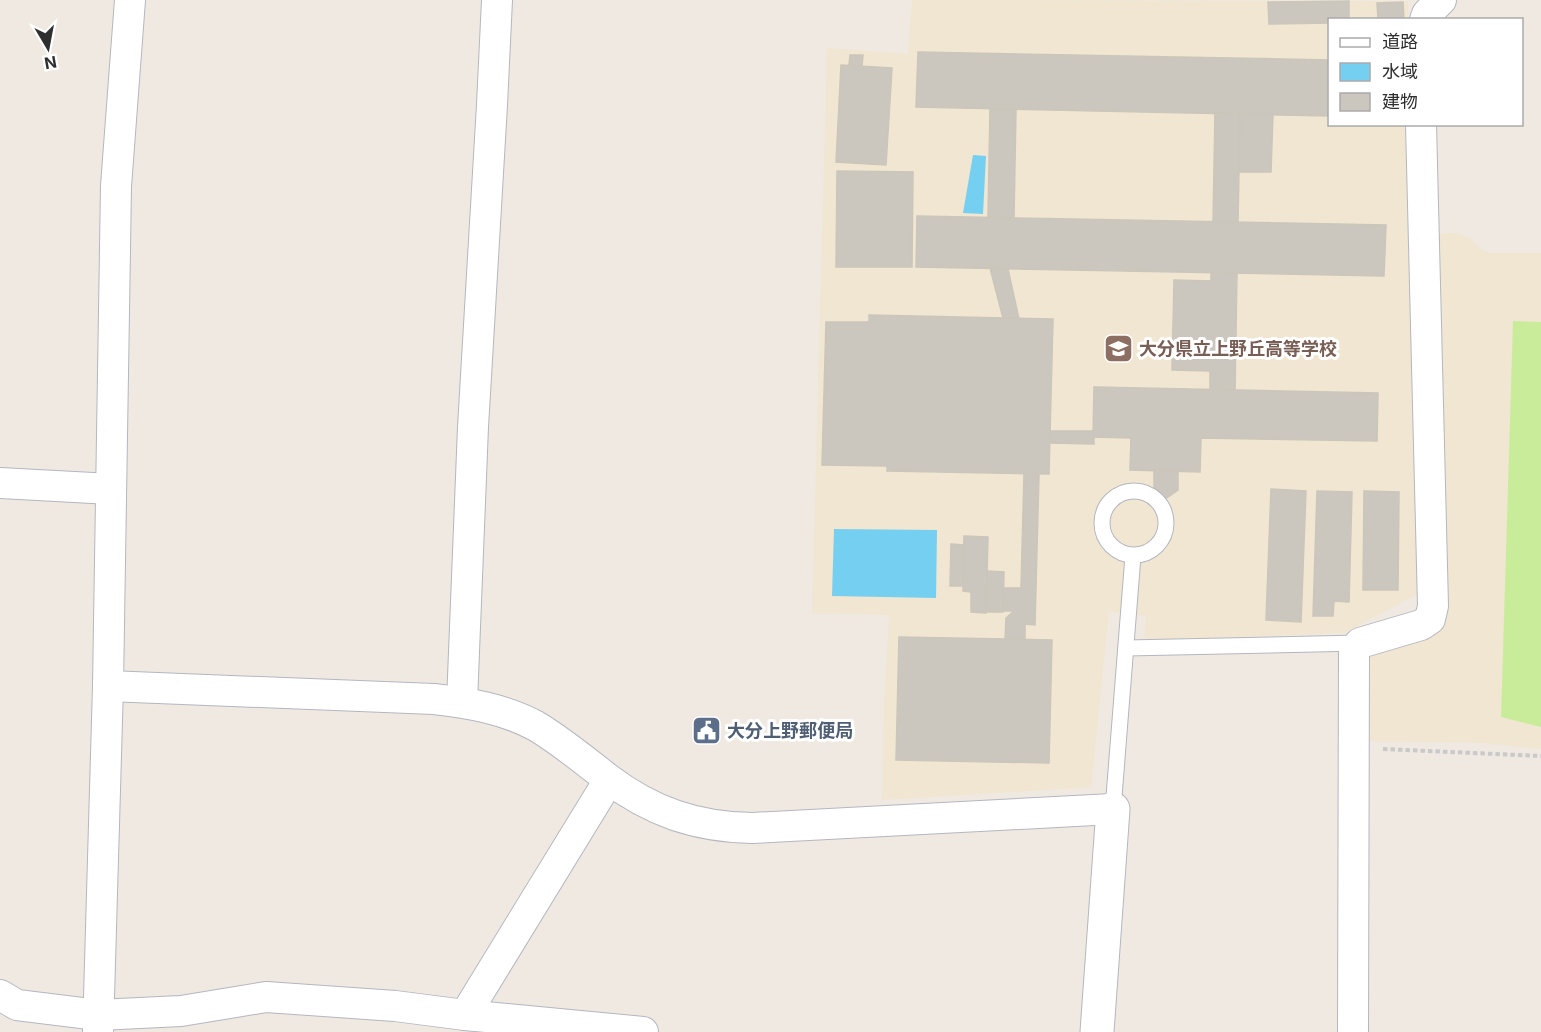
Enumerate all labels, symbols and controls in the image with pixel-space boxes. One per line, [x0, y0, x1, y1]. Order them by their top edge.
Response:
north arrow [18, 18, 78, 78]
legend [1328, 18, 1523, 126]
text: 道路 [1382, 31, 1418, 52]
text: N [43, 52, 58, 74]
text: 水域 [1382, 61, 1418, 82]
text: 建物 [1382, 91, 1418, 112]
school or university icon: 大分県立上野丘高等学校 [1102, 333, 1134, 365]
place label: 大分県立上野丘高等学校 [1139, 338, 1337, 359]
public building icon: 大分上野郵便局 [690, 715, 722, 747]
place label: 大分上野郵便局 [727, 720, 853, 741]

